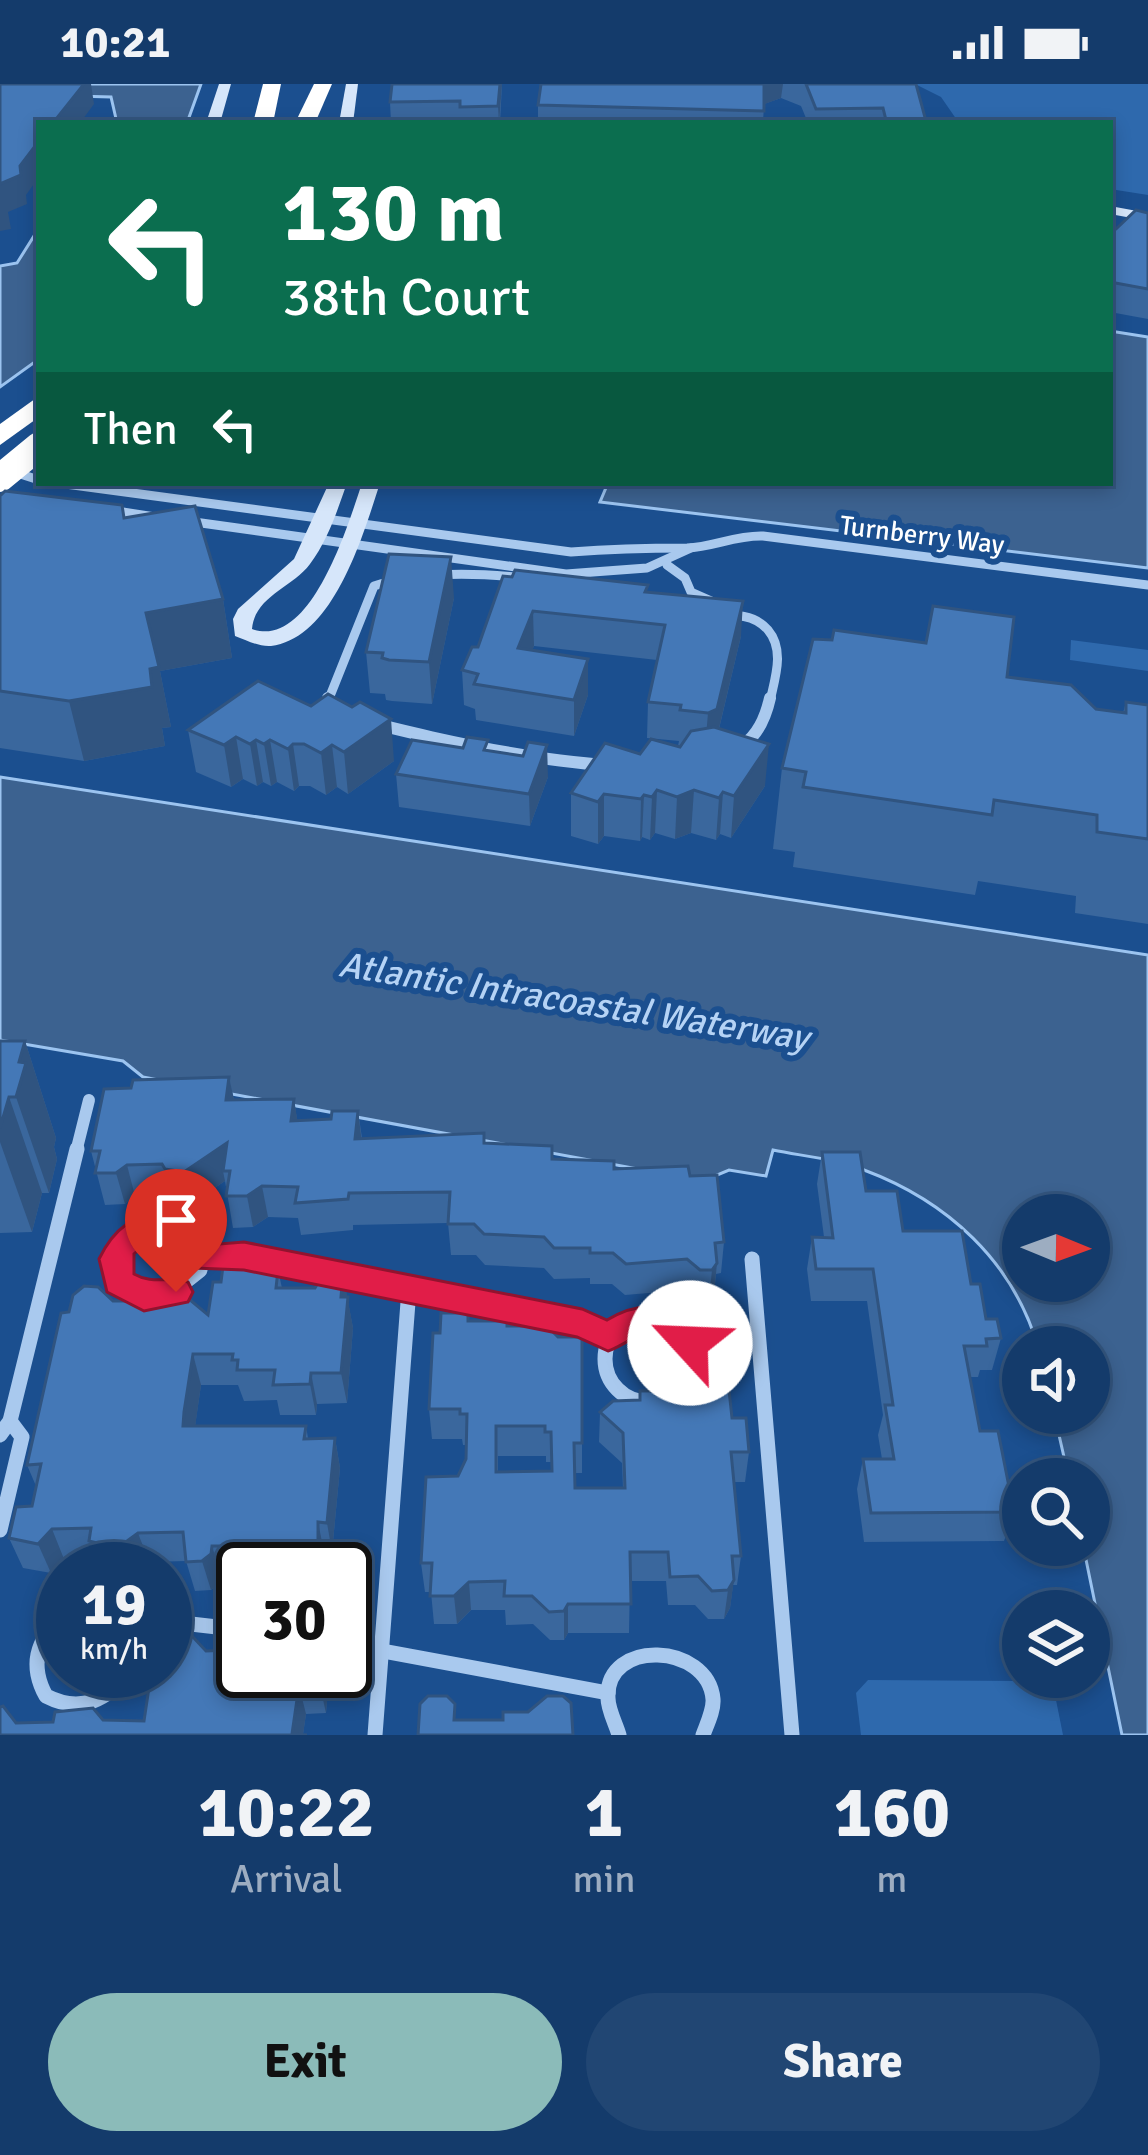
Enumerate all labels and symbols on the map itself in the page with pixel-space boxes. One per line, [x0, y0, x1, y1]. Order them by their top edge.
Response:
street label: Turnberry Way [838, 509, 1006, 562]
water label: Atlantic Intracoastal Waterway [336, 942, 816, 1061]
pin [125, 1169, 227, 1292]
north arrow [1002, 1194, 1110, 1302]
position arrow [627, 1280, 753, 1406]
speed limit sign: 30 [216, 1542, 372, 1698]

